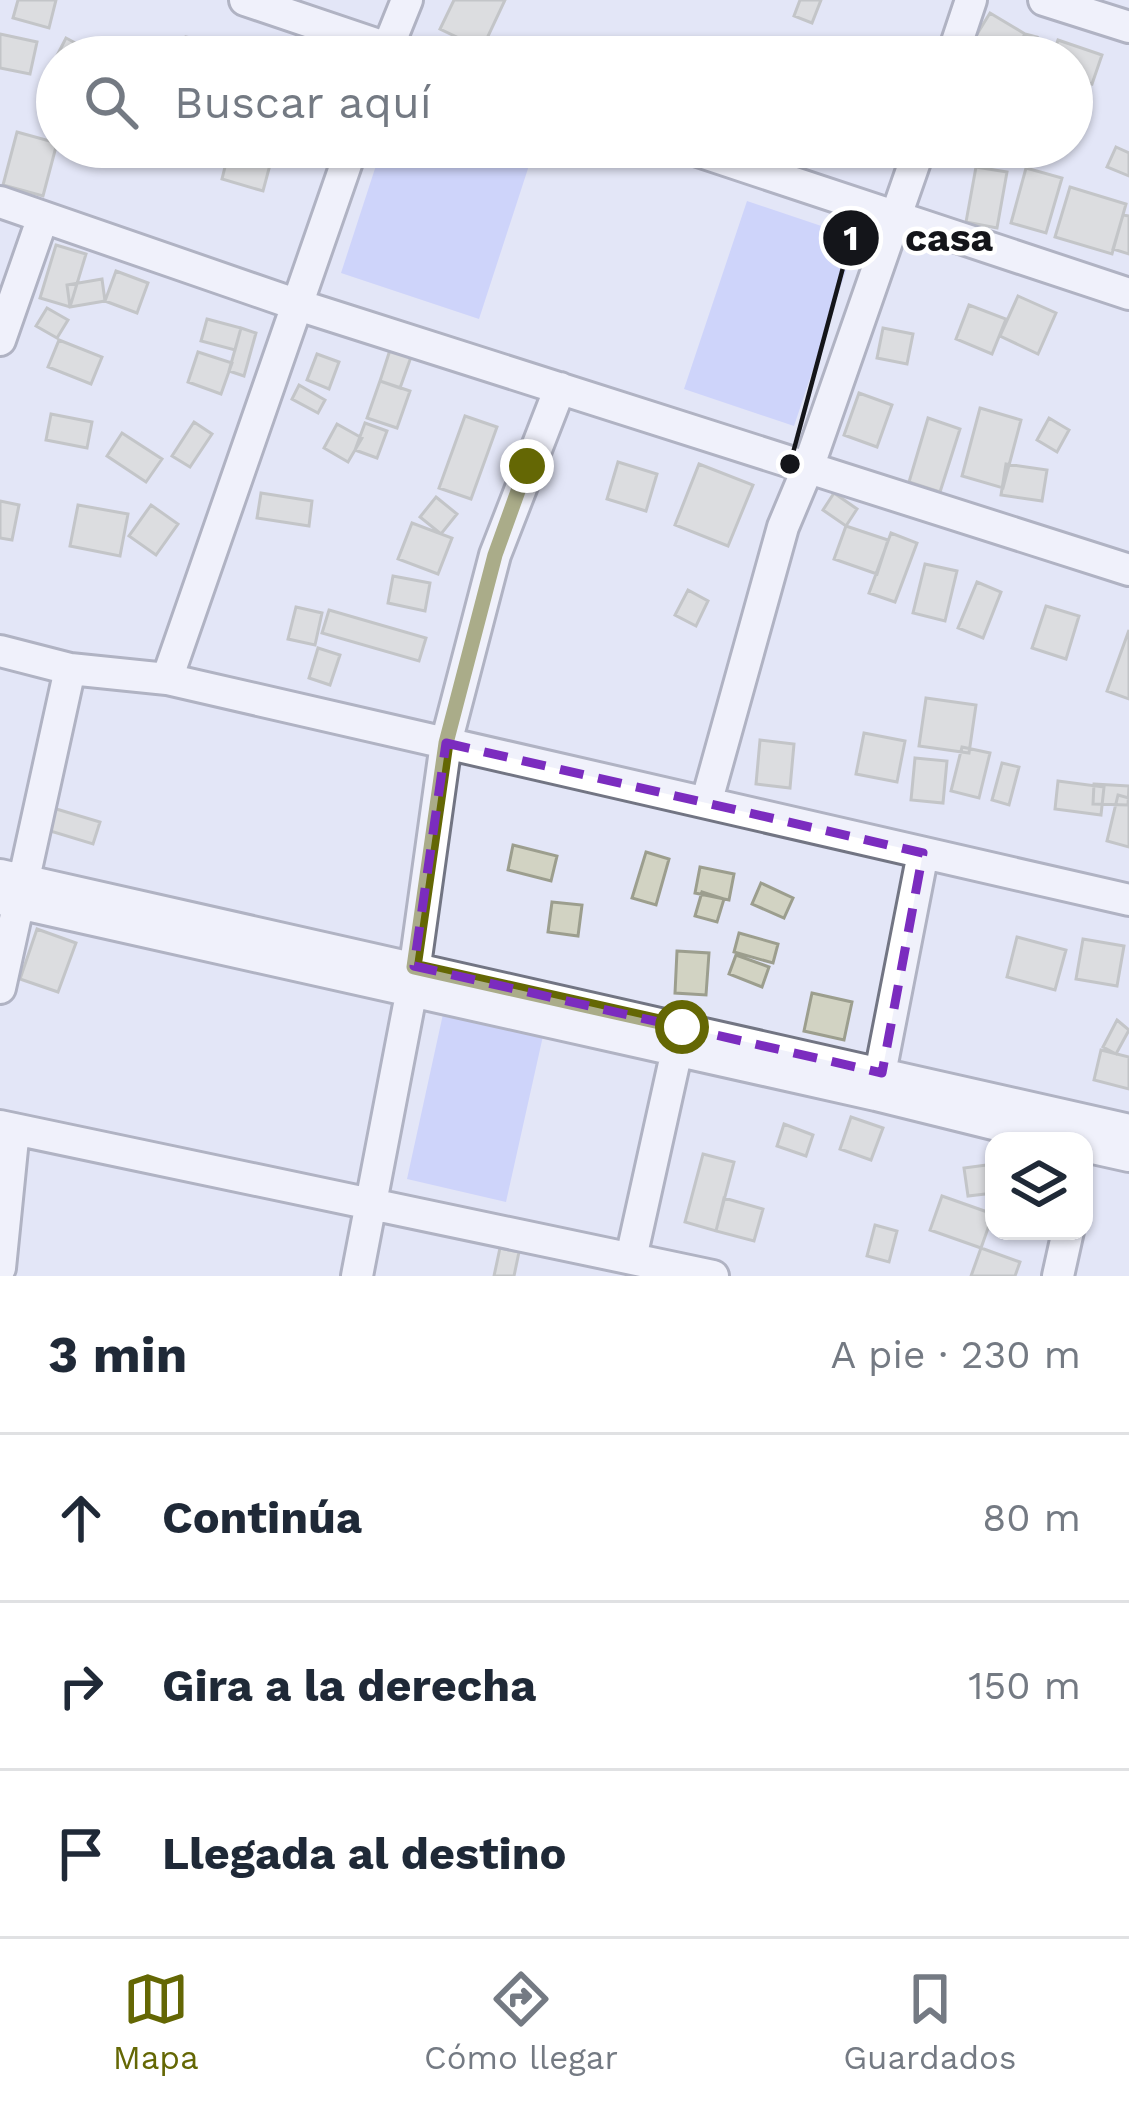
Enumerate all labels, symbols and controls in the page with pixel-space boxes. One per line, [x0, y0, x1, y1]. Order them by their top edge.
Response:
search box [36, 36, 1093, 168]
icon: search [78, 69, 144, 135]
text: Buscar aquí [174, 76, 432, 129]
callout: casa [821, 200, 1017, 275]
text: casa [905, 215, 993, 260]
text: 1 [843, 217, 859, 259]
route end [500, 439, 554, 493]
route start [655, 1000, 709, 1054]
map controls [985, 1132, 1093, 1240]
button: layers [985, 1132, 1093, 1240]
text: 3 min [48, 1325, 187, 1384]
text: A pie · 230 m [831, 1332, 1081, 1377]
icon: ahead [48, 1485, 114, 1551]
text: Continúa [162, 1491, 362, 1544]
text: 80 m [982, 1495, 1081, 1540]
icon: right [48, 1653, 114, 1719]
text: Gira a la derecha [162, 1659, 536, 1712]
text: 150 m [968, 1663, 1081, 1708]
icon: arrive [48, 1821, 114, 1887]
text: Llegada al destino [162, 1827, 567, 1880]
tab: Mapa [113, 1966, 199, 2077]
tab: Cómo llegar [424, 1966, 618, 2077]
tab: Guardados [843, 1966, 1016, 2077]

